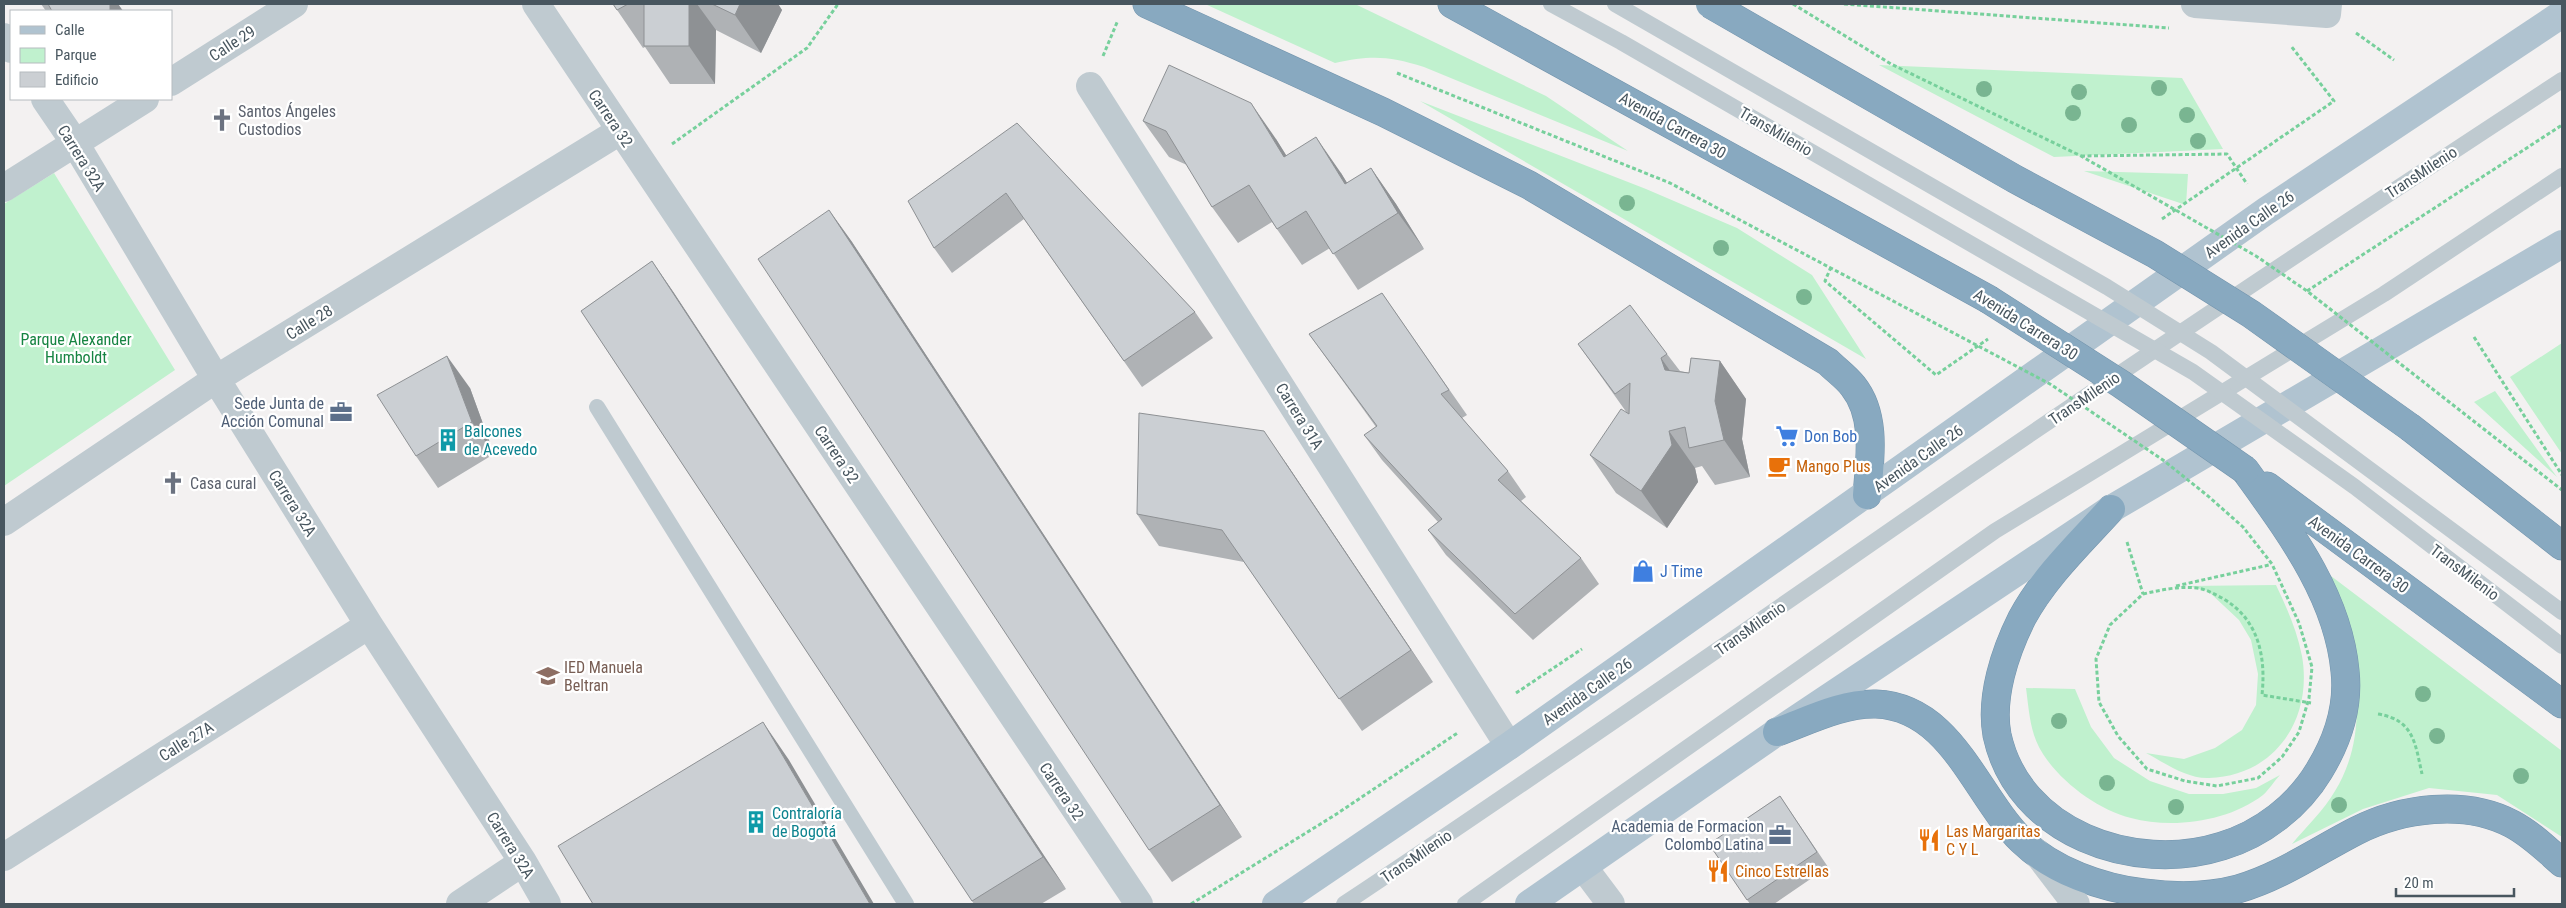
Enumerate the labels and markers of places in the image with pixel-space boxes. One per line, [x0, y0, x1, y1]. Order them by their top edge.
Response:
place label: Santos Ángeles Custodios [238, 102, 336, 139]
church icon: Santos Ángeles Custodios [209, 107, 235, 133]
place label: Sede Junta de Acción Comunal [221, 394, 324, 431]
office icon: Sede Junta de Acción Comunal [328, 399, 354, 425]
place label: Balcones de Acevedo [464, 422, 537, 459]
supermarket icon: Don Bob [1774, 423, 1800, 449]
building icon: Balcones de Acevedo [435, 427, 461, 453]
place label: Don Bob [1804, 427, 1857, 446]
cafe icon: Mango Plus [1766, 453, 1792, 479]
place label: Mango Plus [1796, 457, 1871, 476]
church icon: Casa cural [160, 470, 186, 496]
place label: Casa cural [190, 474, 256, 493]
shop icon: J Time [1630, 558, 1656, 584]
place label: J Time [1660, 562, 1703, 581]
place label: IED Manuela Beltran [564, 658, 643, 695]
school or university icon: IED Manuela Beltran [535, 663, 561, 689]
place label: Contraloría de Bogotá [772, 804, 842, 841]
building icon: Contraloría de Bogotá [743, 809, 769, 835]
place label: Academia de Formacion Colombo Latina [1611, 817, 1764, 854]
office icon: Academia de Formacion Colombo Latina [1767, 822, 1793, 848]
place label: Las Margaritas C Y L [1946, 822, 2041, 859]
restaurant icon: Las Margaritas C Y L [1916, 827, 1942, 853]
restaurant icon: Cinco Estrellas [1705, 858, 1731, 884]
place label: Cinco Estrellas [1735, 862, 1829, 881]

